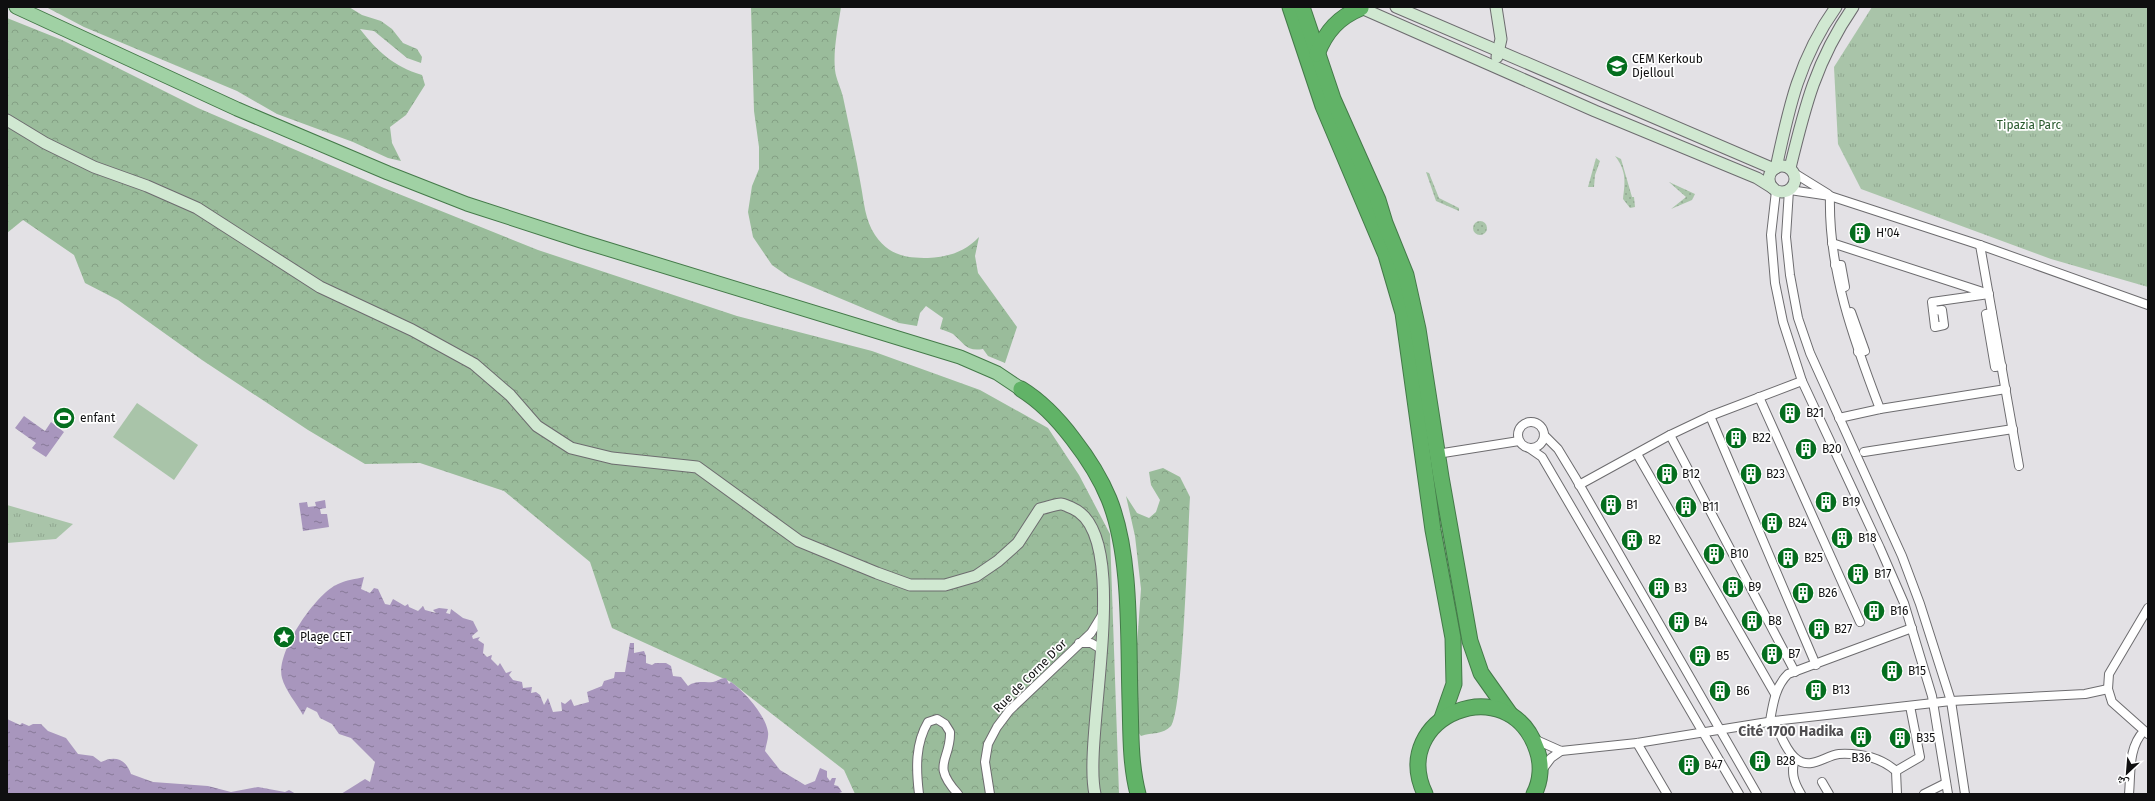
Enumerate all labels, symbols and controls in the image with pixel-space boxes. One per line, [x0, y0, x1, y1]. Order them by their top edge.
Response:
place label: CEM Kerkoub Djelloul [1632, 52, 1703, 80]
school or university icon: CEM Kerkoub Djelloul [1604, 53, 1630, 79]
park label: Tipazia Parc [1997, 118, 2061, 132]
building icon: H'04 [1847, 220, 1873, 246]
place label: H'04 [1876, 226, 1900, 240]
building icon: B21 [1777, 400, 1803, 426]
sports icon: enfant [51, 405, 77, 431]
place label: B21 [1806, 406, 1824, 420]
place label: enfant [80, 411, 116, 425]
building icon: B22 [1723, 425, 1749, 451]
place label: B22 [1752, 431, 1771, 445]
building icon: B20 [1793, 436, 1819, 462]
place label: B20 [1822, 442, 1842, 456]
building icon: B12 [1654, 461, 1680, 487]
building icon: B23 [1738, 461, 1764, 487]
place label: B12 [1682, 467, 1700, 481]
place label: B23 [1766, 467, 1785, 481]
building icon: B19 [1813, 489, 1839, 515]
building icon: B1 [1598, 492, 1624, 518]
building icon: B11 [1673, 494, 1699, 520]
place label: B19 [1842, 495, 1860, 509]
place label: B1 [1626, 498, 1638, 512]
place label: B11 [1702, 500, 1719, 514]
building icon: B24 [1759, 510, 1785, 536]
place label: B24 [1788, 516, 1808, 530]
building icon: B18 [1829, 525, 1855, 551]
building icon: B2 [1619, 527, 1645, 553]
place label: B18 [1858, 531, 1877, 545]
place label: B2 [1648, 533, 1661, 547]
building icon: B10 [1701, 541, 1727, 567]
building icon: B25 [1775, 545, 1801, 571]
place label: B10 [1730, 547, 1749, 561]
place label: B25 [1804, 551, 1823, 565]
building icon: B17 [1845, 561, 1871, 587]
place label: B17 [1874, 567, 1891, 581]
building icon: B9 [1720, 574, 1746, 600]
building icon: B3 [1646, 575, 1672, 601]
place label: B9 [1748, 580, 1761, 594]
building icon: B26 [1790, 580, 1816, 606]
place label: B3 [1674, 581, 1687, 595]
place label: B26 [1818, 586, 1837, 600]
building icon: B16 [1861, 598, 1887, 624]
place label: B16 [1890, 604, 1908, 618]
building icon: B8 [1739, 608, 1765, 634]
building icon: B4 [1666, 609, 1692, 635]
place label: B8 [1768, 614, 1782, 628]
place label: B4 [1694, 615, 1708, 629]
building icon: B27 [1806, 616, 1832, 642]
place label: B27 [1834, 622, 1852, 636]
place icon: Plage CET [271, 624, 297, 650]
place label: Plage CET [300, 630, 353, 644]
street label: Rue de Corne D'or [991, 636, 1070, 715]
building icon: B7 [1759, 641, 1785, 667]
building icon: B5 [1687, 643, 1713, 669]
place label: B7 [1788, 647, 1800, 661]
place label: B5 [1716, 649, 1729, 663]
building icon: B15 [1879, 658, 1905, 684]
place label: B15 [1908, 664, 1926, 678]
building icon: B13 [1803, 677, 1829, 703]
building icon: B6 [1707, 678, 1733, 704]
place label: B13 [1832, 683, 1850, 697]
place label: B6 [1736, 684, 1750, 698]
district label: Cité 1700 Hadika [1738, 723, 1844, 740]
building icon: B36 [1848, 724, 1874, 750]
building icon: B35 [1887, 725, 1913, 751]
place label: B35 [1916, 731, 1935, 745]
building icon: B28 [1747, 748, 1773, 774]
place label: B36 [1851, 751, 1871, 765]
building icon: B47 [1676, 752, 1702, 778]
north arrow [2107, 753, 2147, 793]
place label: B28 [1776, 754, 1796, 768]
place label: B47 [1704, 758, 1723, 772]
text: ش [2114, 772, 2131, 790]

